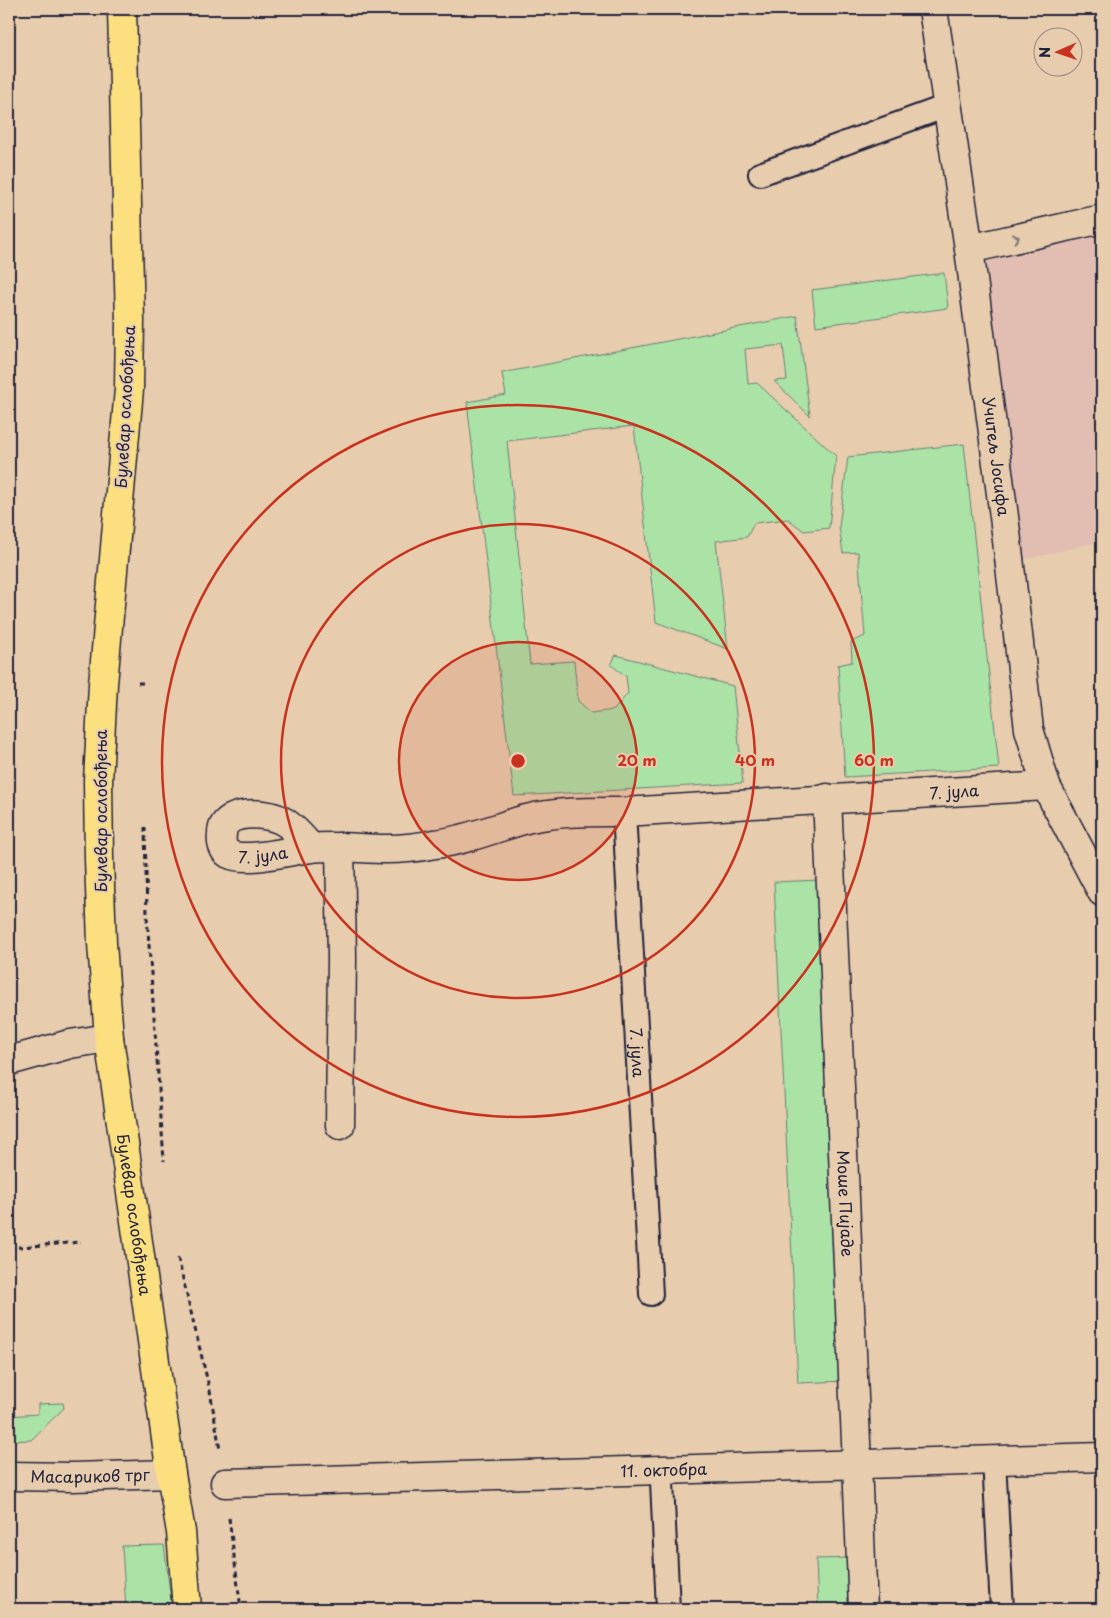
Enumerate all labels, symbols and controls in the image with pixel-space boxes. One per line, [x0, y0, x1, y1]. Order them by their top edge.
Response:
north arrow [1034, 28, 1084, 78]
text: N [1034, 47, 1055, 58]
one-way arrow [1012, 234, 1021, 244]
street label: Булевар ослобођења [108, 325, 140, 489]
street label: Учитељ Јосифа [977, 395, 1017, 517]
street label: Булевар ослобођења [88, 729, 112, 893]
text: 20 m [618, 748, 656, 771]
text: 40 m [735, 748, 775, 771]
text: 60 m [854, 748, 894, 771]
centre of rings [509, 752, 527, 770]
street label: 7. јула [929, 777, 980, 804]
street label: 7. јула [237, 839, 290, 868]
street label: 7. јула [625, 1027, 652, 1078]
street label: Булевар ослобођења [112, 1132, 158, 1297]
street label: Моше Пијаде [832, 1150, 861, 1257]
street label: 11. октобра [620, 1456, 707, 1482]
street label: Масариков трг [30, 1462, 151, 1488]

